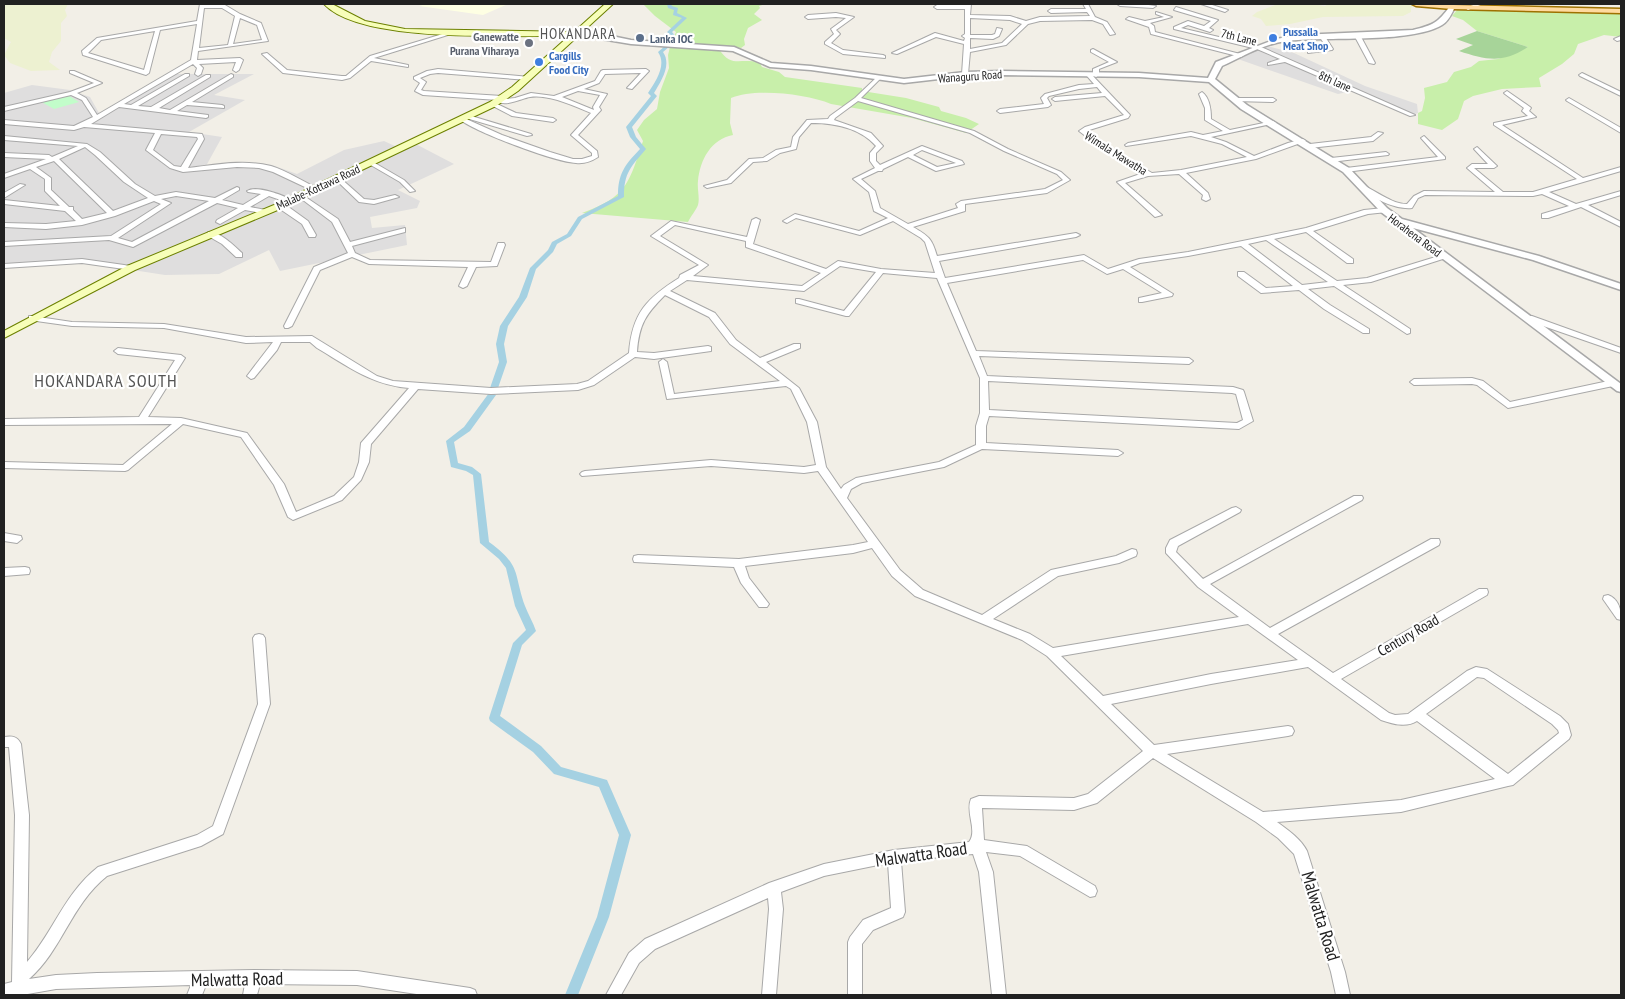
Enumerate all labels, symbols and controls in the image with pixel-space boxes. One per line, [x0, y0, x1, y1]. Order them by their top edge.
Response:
district label: HOKANDARA [540, 24, 616, 43]
place label: Pussalla Meat Shop [1283, 24, 1329, 53]
street label: 7th Lane [1220, 25, 1258, 49]
place label: Ganewatte Purana Viharaya [450, 29, 519, 58]
place label: Lanka IOC [650, 31, 693, 46]
marker: Lanka IOC [634, 32, 646, 44]
marker: Pussalla Meat Shop [1267, 32, 1279, 44]
marker: Ganewatte Purana Viharaya [523, 37, 535, 49]
place label: Cargills Food City [549, 48, 589, 77]
marker: Cargills Food City [533, 56, 545, 68]
street label: Wanaguru Road [937, 66, 1003, 86]
street label: 8th lane [1316, 67, 1354, 95]
street label: Wimala Mawatha [1082, 128, 1150, 178]
street label: Malabe-Kottawa Road [274, 161, 362, 213]
street label: Horahena Road [1385, 210, 1445, 260]
district label: HOKANDARA SOUTH [34, 369, 178, 392]
street label: Century Road [1374, 610, 1442, 660]
street label: Malwatta Road [874, 836, 968, 872]
street label: Malwatta Road [1297, 868, 1345, 964]
street label: Malwatta Road [191, 967, 283, 991]

